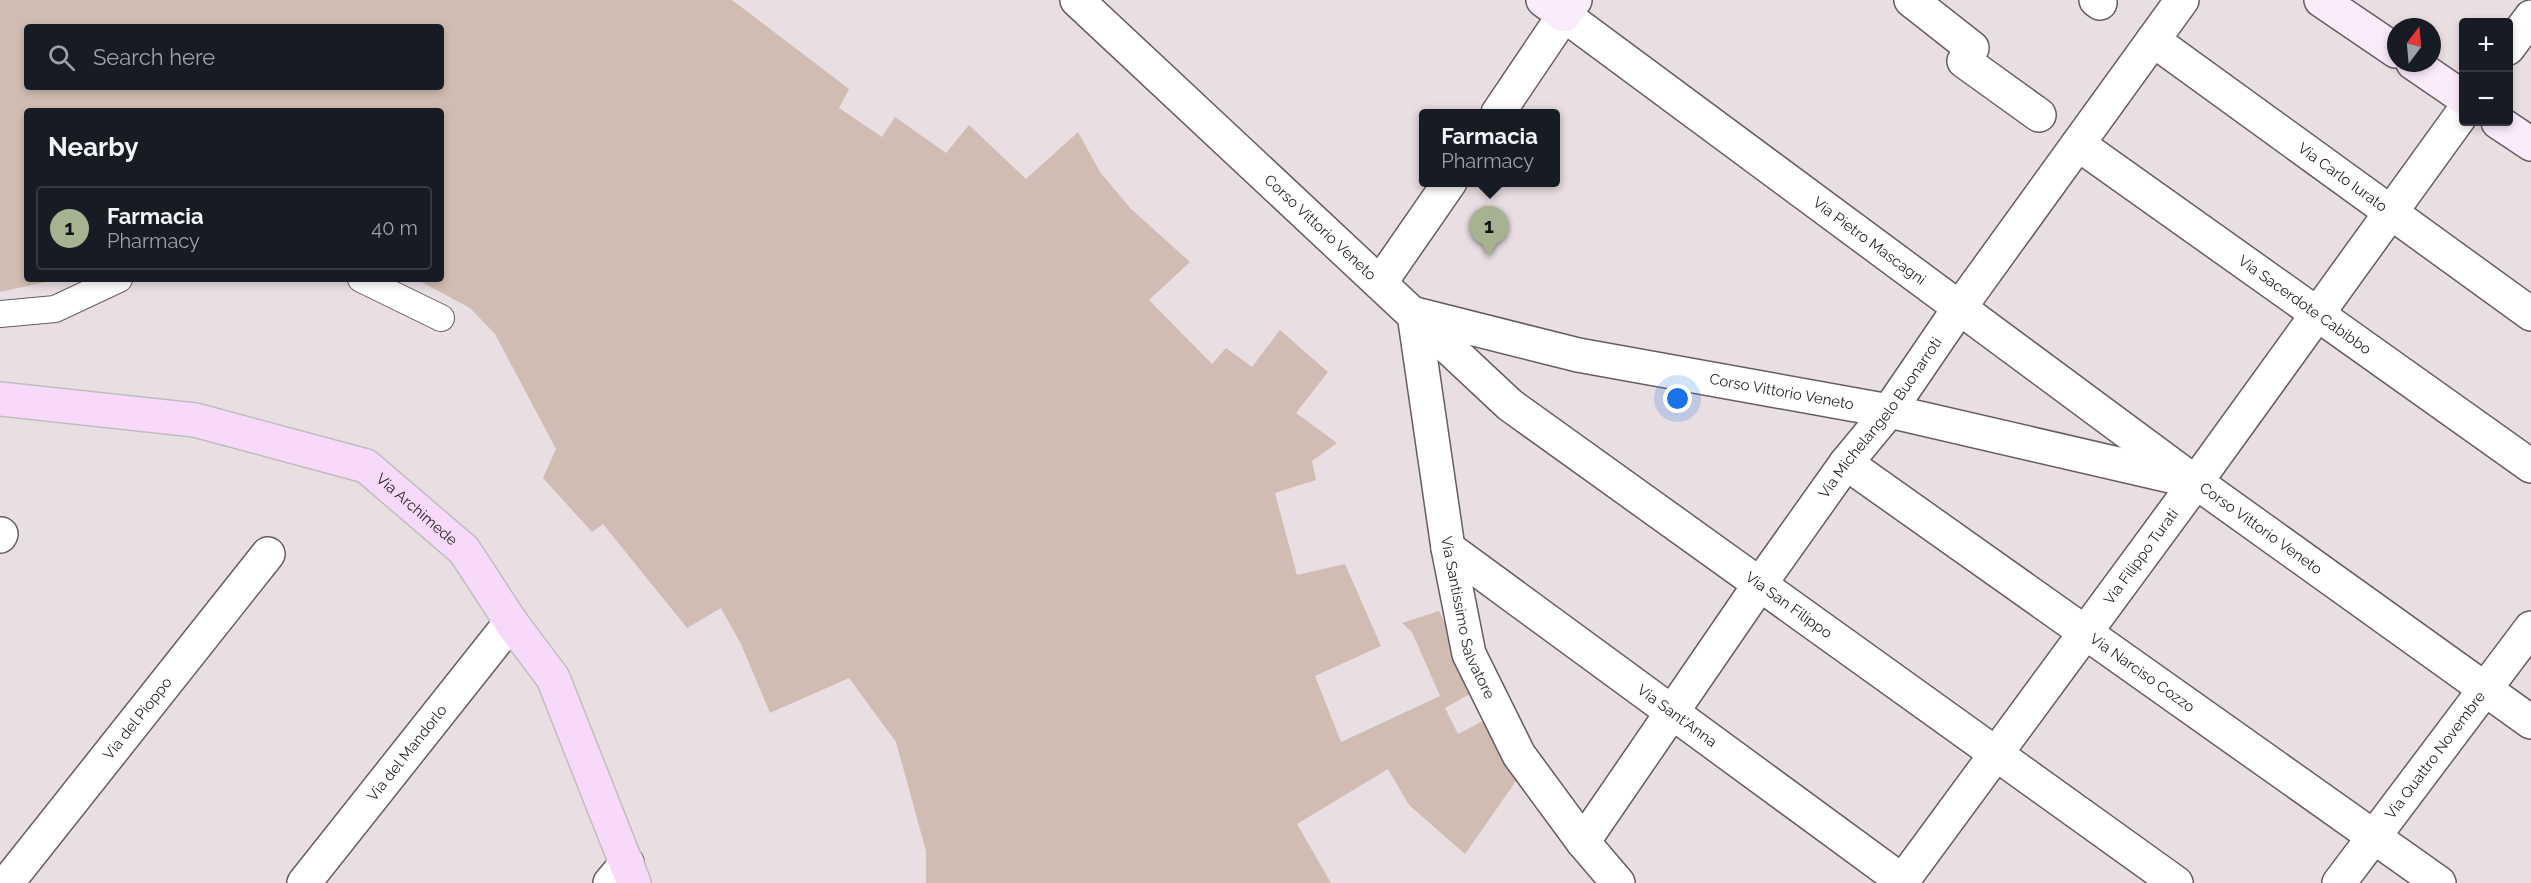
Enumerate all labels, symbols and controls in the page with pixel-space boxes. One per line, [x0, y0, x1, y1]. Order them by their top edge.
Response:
north arrow [2387, 18, 2441, 72]
map controls [2459, 18, 2513, 126]
button: + [2459, 18, 2513, 72]
search box [24, 24, 444, 90]
icon: search [45, 41, 78, 74]
text: Search here [93, 44, 215, 70]
button: − [2459, 72, 2513, 126]
popup [1419, 109, 1560, 187]
text: Farmacia [1441, 123, 1538, 149]
text: Nearby [48, 132, 138, 162]
street label: Via Carlo Iurato [2294, 139, 2391, 216]
text: Pharmacy [1441, 149, 1534, 173]
street label: Corso Vittorio Veneto [1261, 171, 1380, 284]
street label: Via Pietro Mascagni [1809, 193, 1929, 289]
text: Farmacia [107, 203, 204, 229]
pin: 1 [1470, 206, 1508, 256]
text: 1 [65, 216, 74, 240]
text: 40 m [371, 216, 418, 240]
text: Pharmacy [107, 229, 200, 253]
street label: Via Sacerdote Cabibbo [2235, 252, 2375, 359]
street label: Via Michelangelo Buonarroti [1815, 334, 1946, 502]
street label: Corso Vittorio Veneto [1708, 370, 1855, 414]
your location [1663, 384, 1692, 413]
street label: Via Archimede [372, 470, 461, 549]
street label: Corso Vittorio Veneto [2196, 479, 2326, 579]
street label: Via Filippo Turati [2100, 505, 2182, 608]
street label: Via Santissimo Salvatore [1437, 535, 1499, 702]
street label: Via San Filippo [1742, 568, 1836, 642]
street label: Via Narciso Cozzo [2086, 630, 2198, 716]
street label: Via del Pioppo [99, 674, 176, 763]
street label: Via Sant'Anna [1634, 681, 1720, 751]
street label: Via Quattro Novembre [2381, 688, 2489, 823]
street label: Via del Mandorlo [364, 701, 451, 805]

